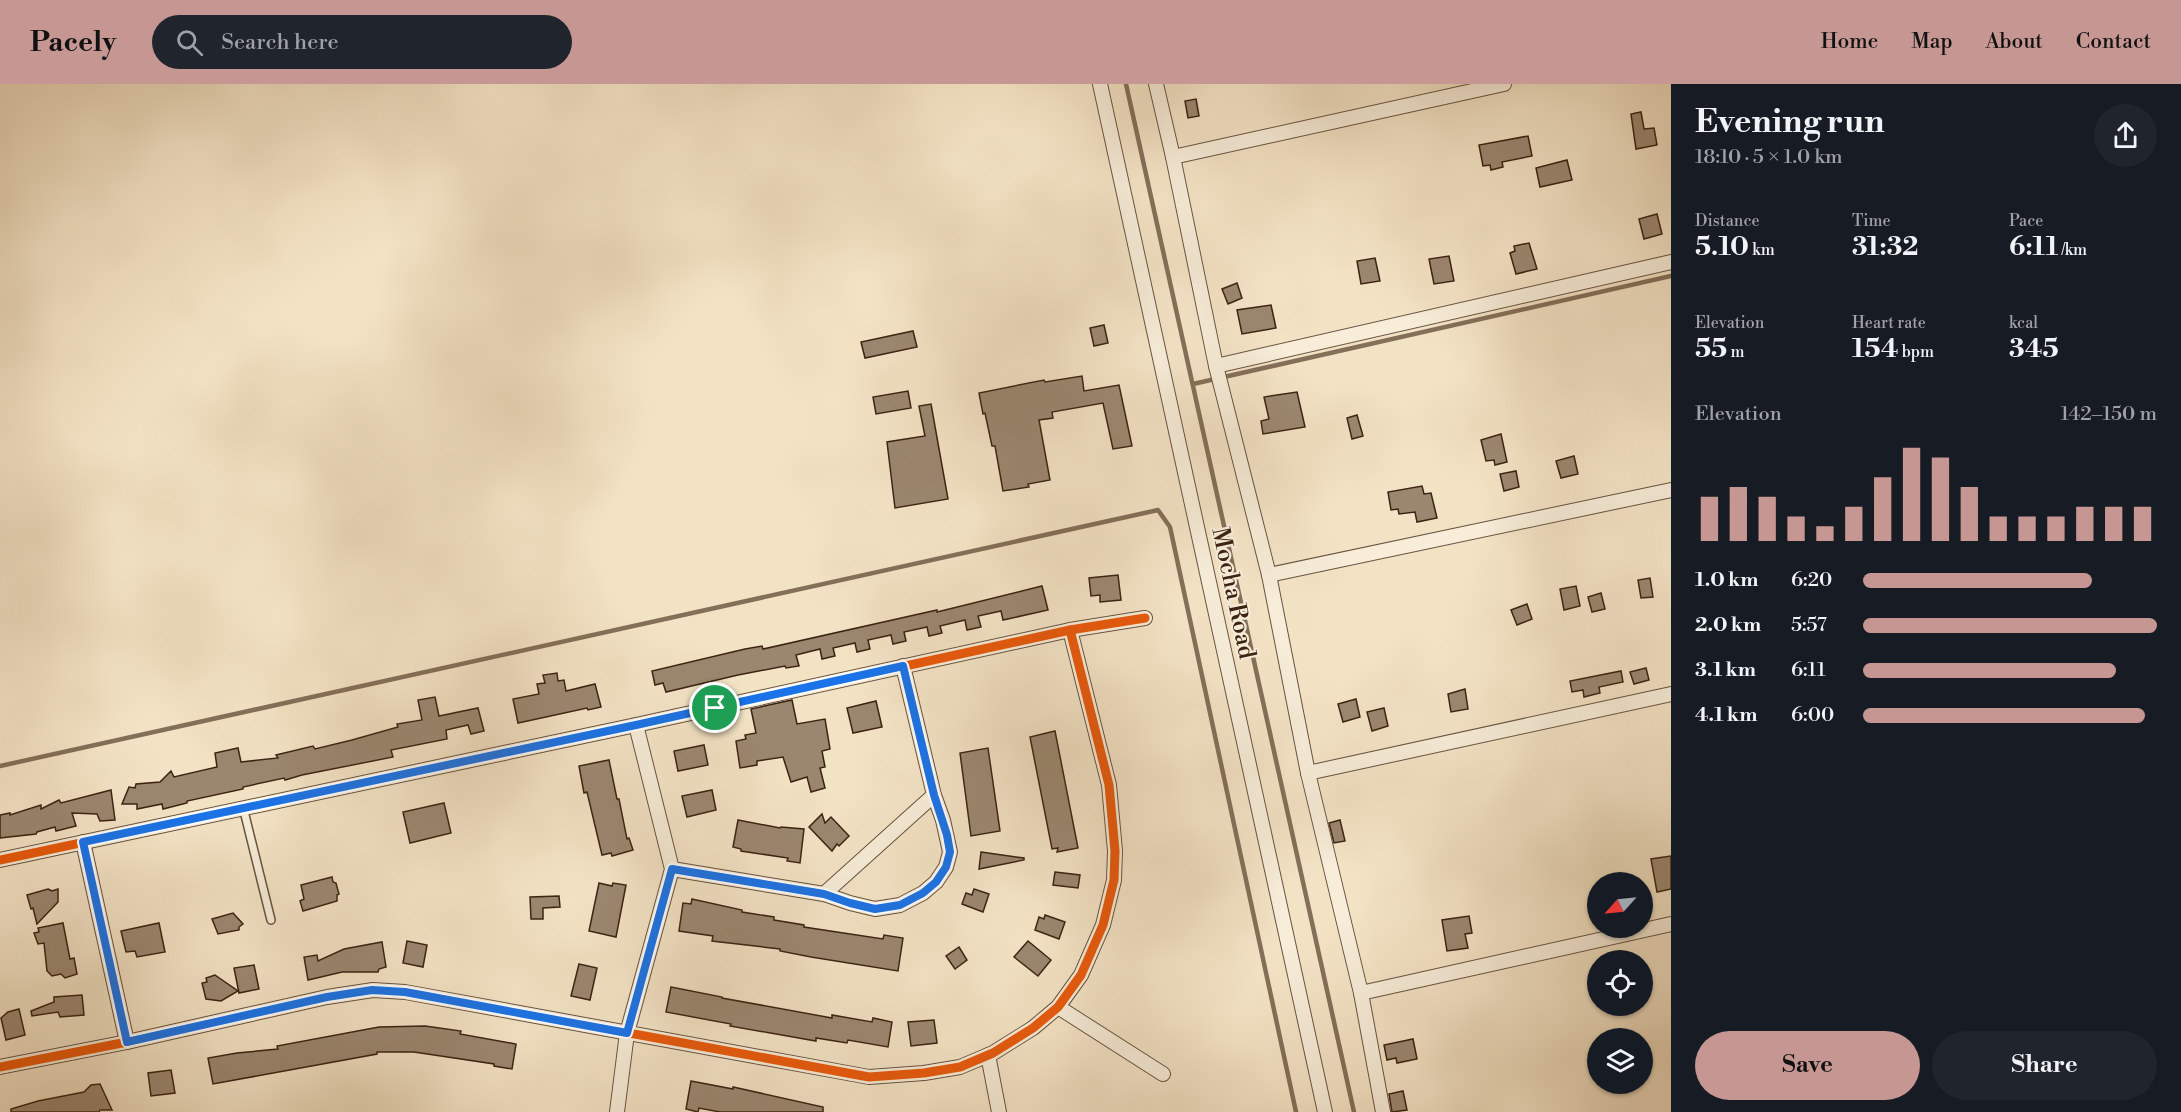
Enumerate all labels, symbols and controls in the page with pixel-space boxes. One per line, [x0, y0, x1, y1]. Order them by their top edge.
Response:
search box [152, 15, 572, 69]
text: Pacely [30, 25, 116, 60]
icon: search [173, 26, 206, 59]
text: Search here [221, 29, 339, 56]
text: Home [1821, 29, 1878, 55]
text: Map [1911, 29, 1953, 55]
text: About [1986, 29, 2043, 55]
text: Contact [2076, 29, 2151, 55]
text: Evening run [1695, 102, 1884, 143]
button: share [2094, 104, 2157, 167]
text: 18:10 · 5 × 1.0 km [1695, 145, 1842, 170]
text: Distance [1695, 211, 1760, 231]
text: Time [1852, 211, 1891, 231]
text: Pace [2009, 211, 2043, 231]
text: 5.10 [1695, 231, 1749, 263]
text: 31:32 [1852, 231, 1919, 263]
text: 6:11 [2009, 231, 2058, 263]
text: km [1749, 240, 1775, 260]
text: /km [2058, 240, 2087, 260]
text: Elevation [1695, 313, 1764, 333]
text: Heart rate [1852, 313, 1926, 333]
text: kcal [2009, 313, 2038, 333]
text: 55 [1695, 333, 1727, 365]
text: 154 [1852, 333, 1898, 365]
text: 345 [2009, 333, 2059, 365]
text: m [1727, 342, 1745, 362]
text: bpm [1898, 342, 1934, 362]
text: Elevation [1695, 402, 1782, 427]
text: 142–150 m [2061, 402, 2157, 427]
street label: Mocha Road [1204, 525, 1262, 662]
text: 1.0 km [1695, 568, 1759, 593]
text: 6:20 [1791, 568, 1832, 593]
text: 2.0 km [1695, 613, 1761, 638]
text: 5:57 [1791, 613, 1827, 638]
text: 3.1 km [1695, 658, 1756, 683]
text: 6:11 [1791, 658, 1826, 683]
pin [689, 682, 740, 733]
icon: arrive [698, 691, 731, 724]
text: 4.1 km [1695, 703, 1757, 728]
text: 6:00 [1791, 703, 1834, 728]
north arrow [1587, 872, 1653, 938]
map controls [1587, 872, 1653, 1094]
button: locate [1587, 950, 1653, 1016]
button: layers [1587, 1028, 1653, 1094]
button: Save [1695, 1031, 1920, 1100]
button: Share [1932, 1031, 2157, 1100]

